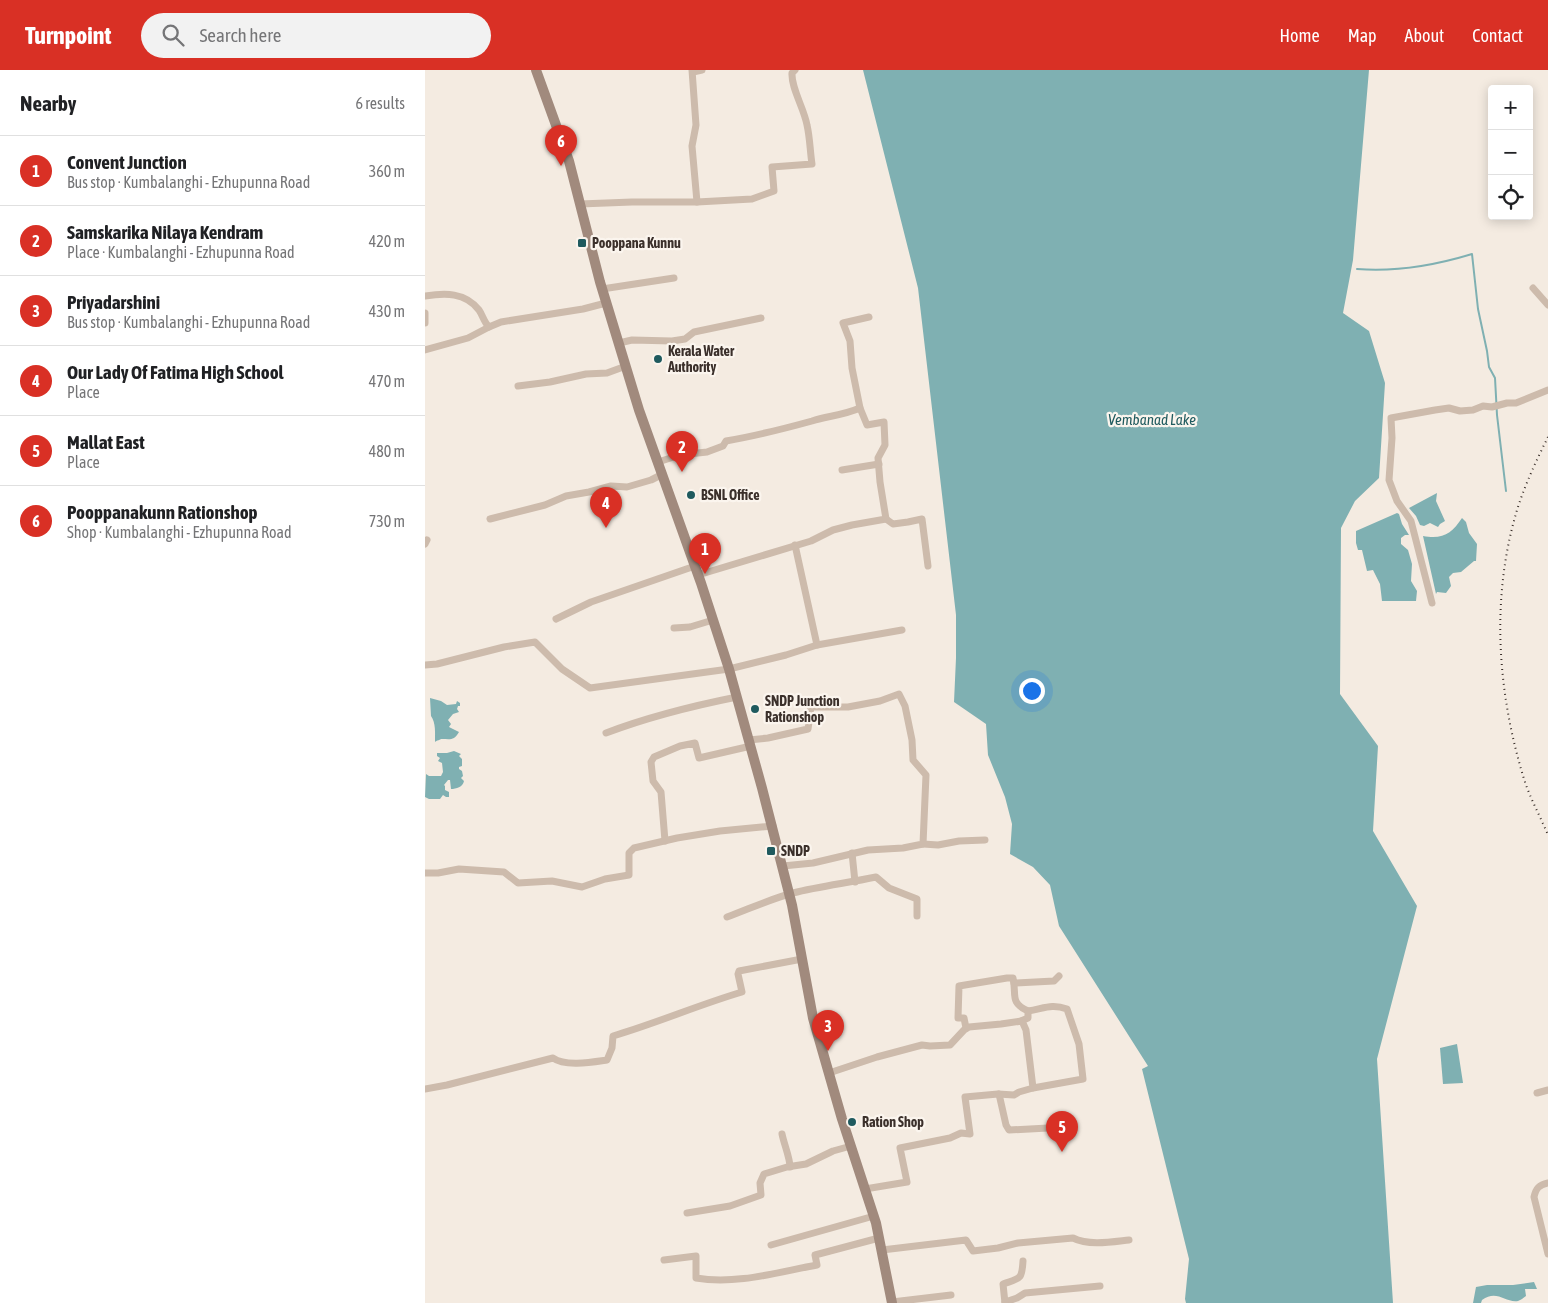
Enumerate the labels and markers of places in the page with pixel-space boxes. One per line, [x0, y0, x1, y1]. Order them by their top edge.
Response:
pin: 6 [545, 125, 577, 166]
place label: Pooppana Kunnu [592, 235, 681, 251]
marker: Pooppana Kunnu [576, 237, 588, 249]
place label: Kerala Water Authority [667, 343, 735, 375]
marker: Kerala Water Authority [652, 353, 664, 365]
pin: 2 [666, 431, 698, 472]
pin: 4 [590, 487, 622, 528]
place label: BSNL Office [701, 487, 760, 503]
marker: BSNL Office [685, 489, 697, 501]
pin: 1 [689, 533, 721, 574]
place label: SNDP Junction Rationshop [765, 693, 840, 725]
marker: SNDP Junction Rationshop [749, 703, 761, 715]
place label: SNDP [781, 843, 810, 859]
marker: SNDP [765, 845, 777, 857]
pin: 3 [812, 1010, 844, 1051]
pin: 5 [1046, 1111, 1078, 1152]
place label: Ration Shop [862, 1114, 924, 1130]
marker: Ration Shop [846, 1116, 858, 1128]

